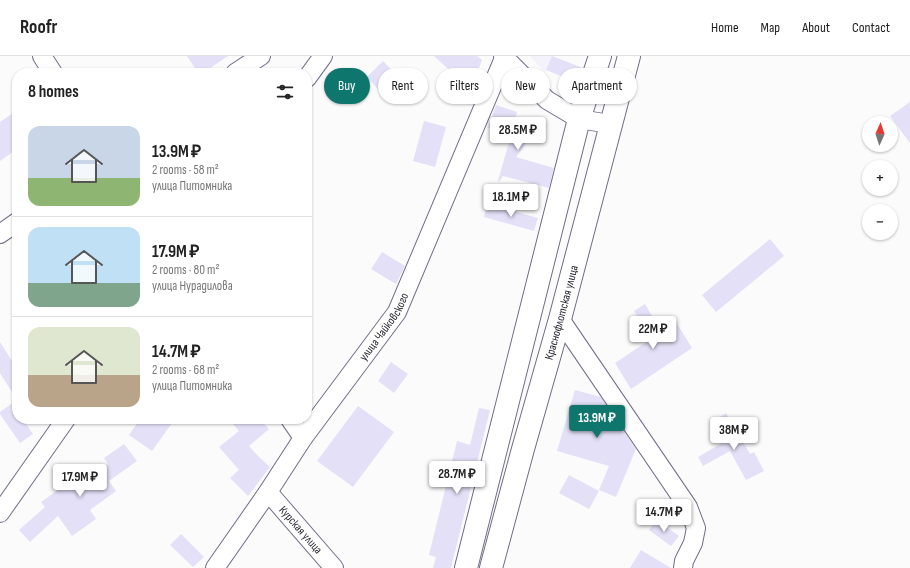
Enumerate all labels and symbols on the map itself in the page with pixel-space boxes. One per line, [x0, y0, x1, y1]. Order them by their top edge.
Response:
north arrow [862, 116, 898, 152]
pin: 28.5M ₽ [481, 117, 555, 151]
pin: 18.1M ₽ [474, 184, 548, 218]
street label: Краснофлотская улица [541, 263, 581, 361]
street label: улица Чайковского [356, 290, 412, 363]
pin: 22M ₽ [625, 316, 681, 350]
pin: 13.9M ₽ [560, 405, 634, 439]
pin: 38M ₽ [706, 417, 762, 451]
pin: 28.7M ₽ [420, 461, 494, 495]
pin: 17.9M ₽ [43, 464, 117, 498]
pin: 14.7M ₽ [627, 499, 701, 533]
street label: Курская улица [276, 503, 326, 557]

